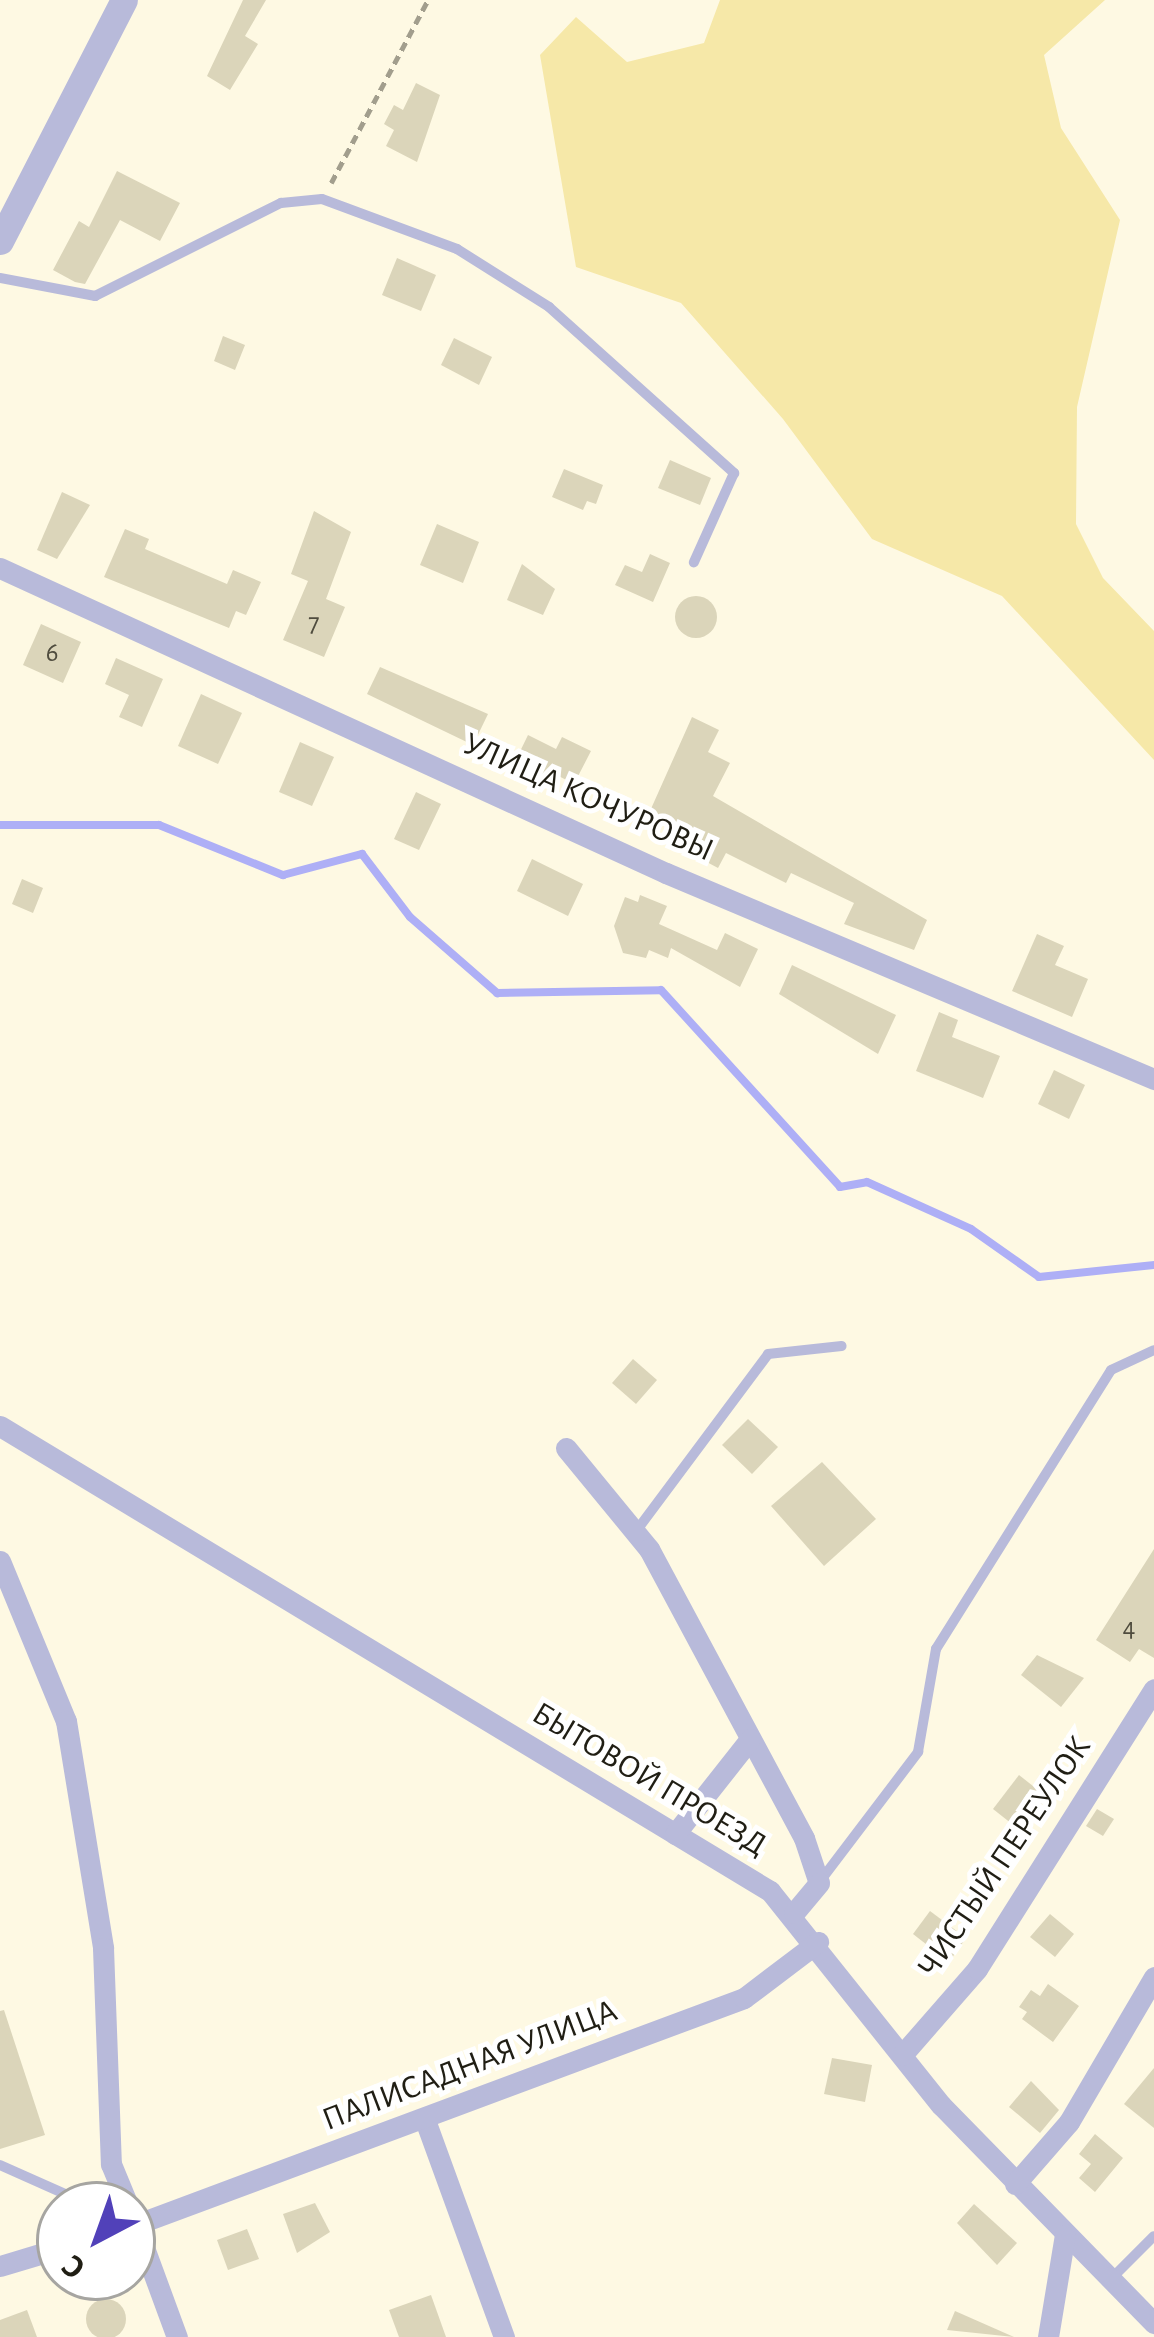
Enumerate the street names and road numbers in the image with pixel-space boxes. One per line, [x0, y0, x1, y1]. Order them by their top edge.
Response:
street label: УЛИЦА КОЧУРОВЫ [457, 725, 719, 871]
street label: БЫТОВОЙ ПРОЕЗД [525, 1694, 773, 1866]
street label: ЧИСТЫЙ ПЕРЕУЛОК [910, 1729, 1100, 1985]
street label: ПАЛИСАДНАЯ УЛИЦА [317, 1992, 623, 2140]

